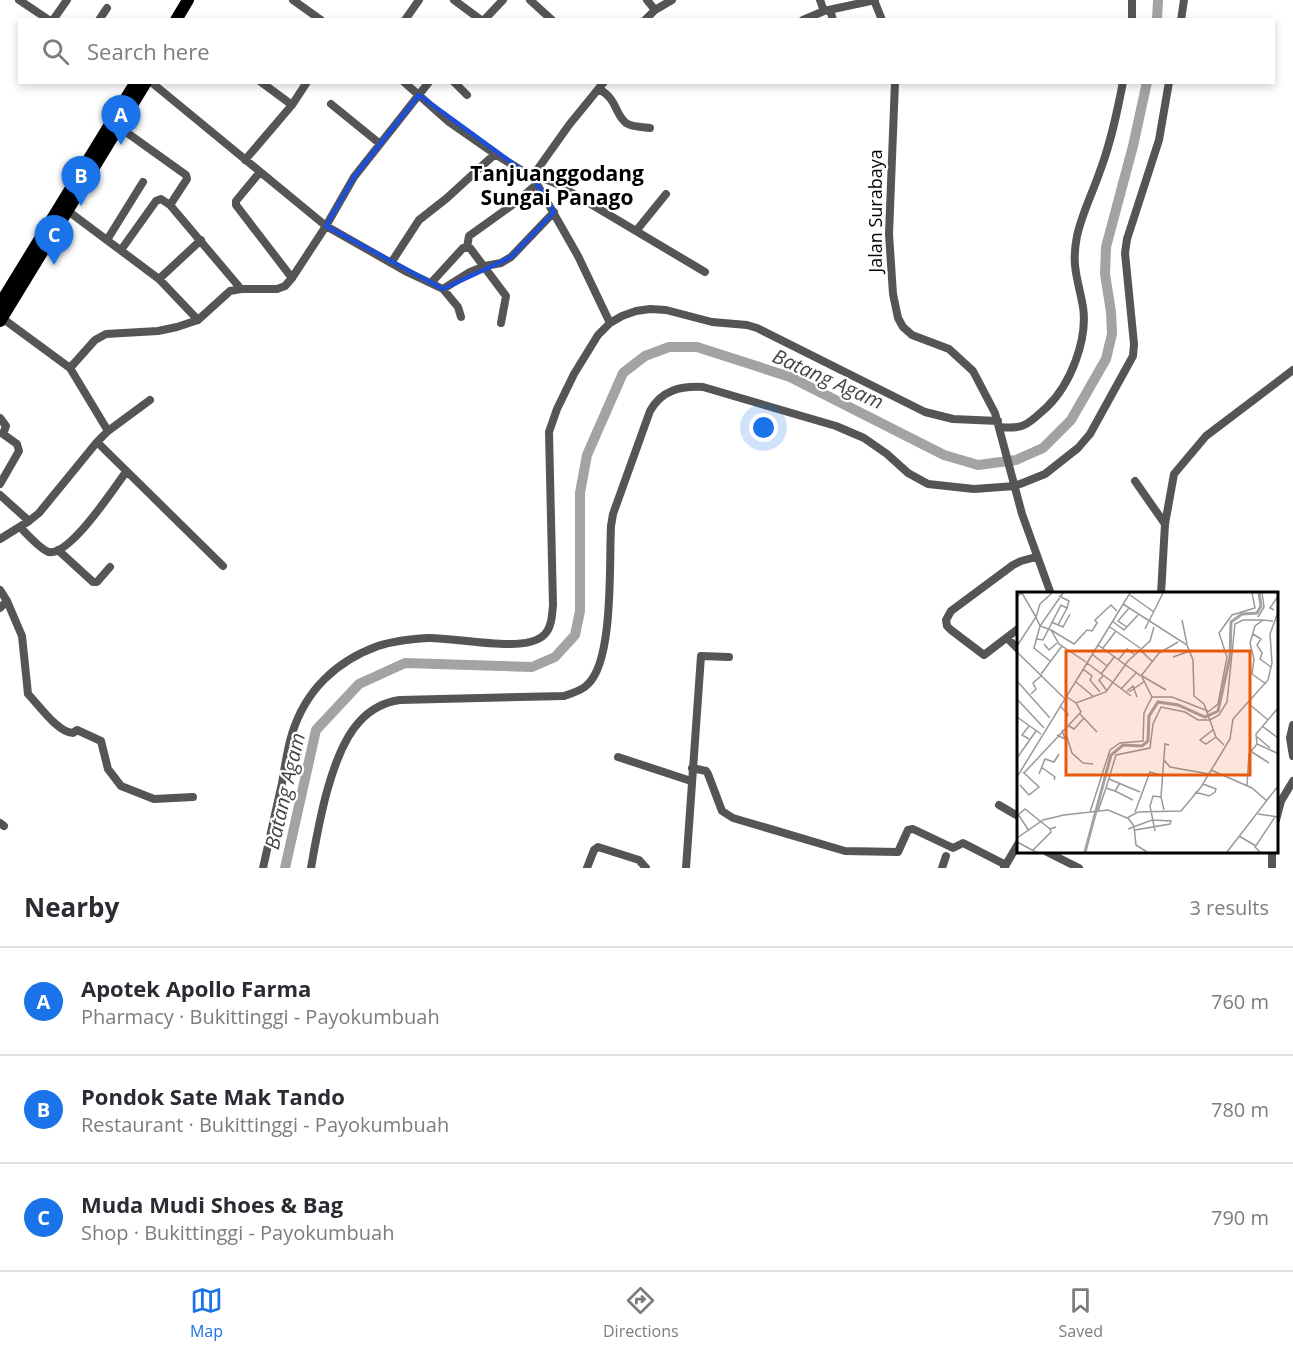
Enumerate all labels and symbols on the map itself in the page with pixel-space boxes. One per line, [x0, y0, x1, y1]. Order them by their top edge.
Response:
pin: A [102, 96, 140, 145]
street label: Jalan Surabaya [863, 149, 887, 275]
pin: B [62, 156, 100, 206]
district label: Tanjuanggodang Sungai Panago [470, 159, 644, 211]
pin: C [34, 216, 74, 265]
water label: Batang Agam [769, 342, 888, 415]
your location [749, 413, 778, 442]
inset map [1017, 592, 1278, 853]
water label: Batang Agam [258, 730, 311, 852]

